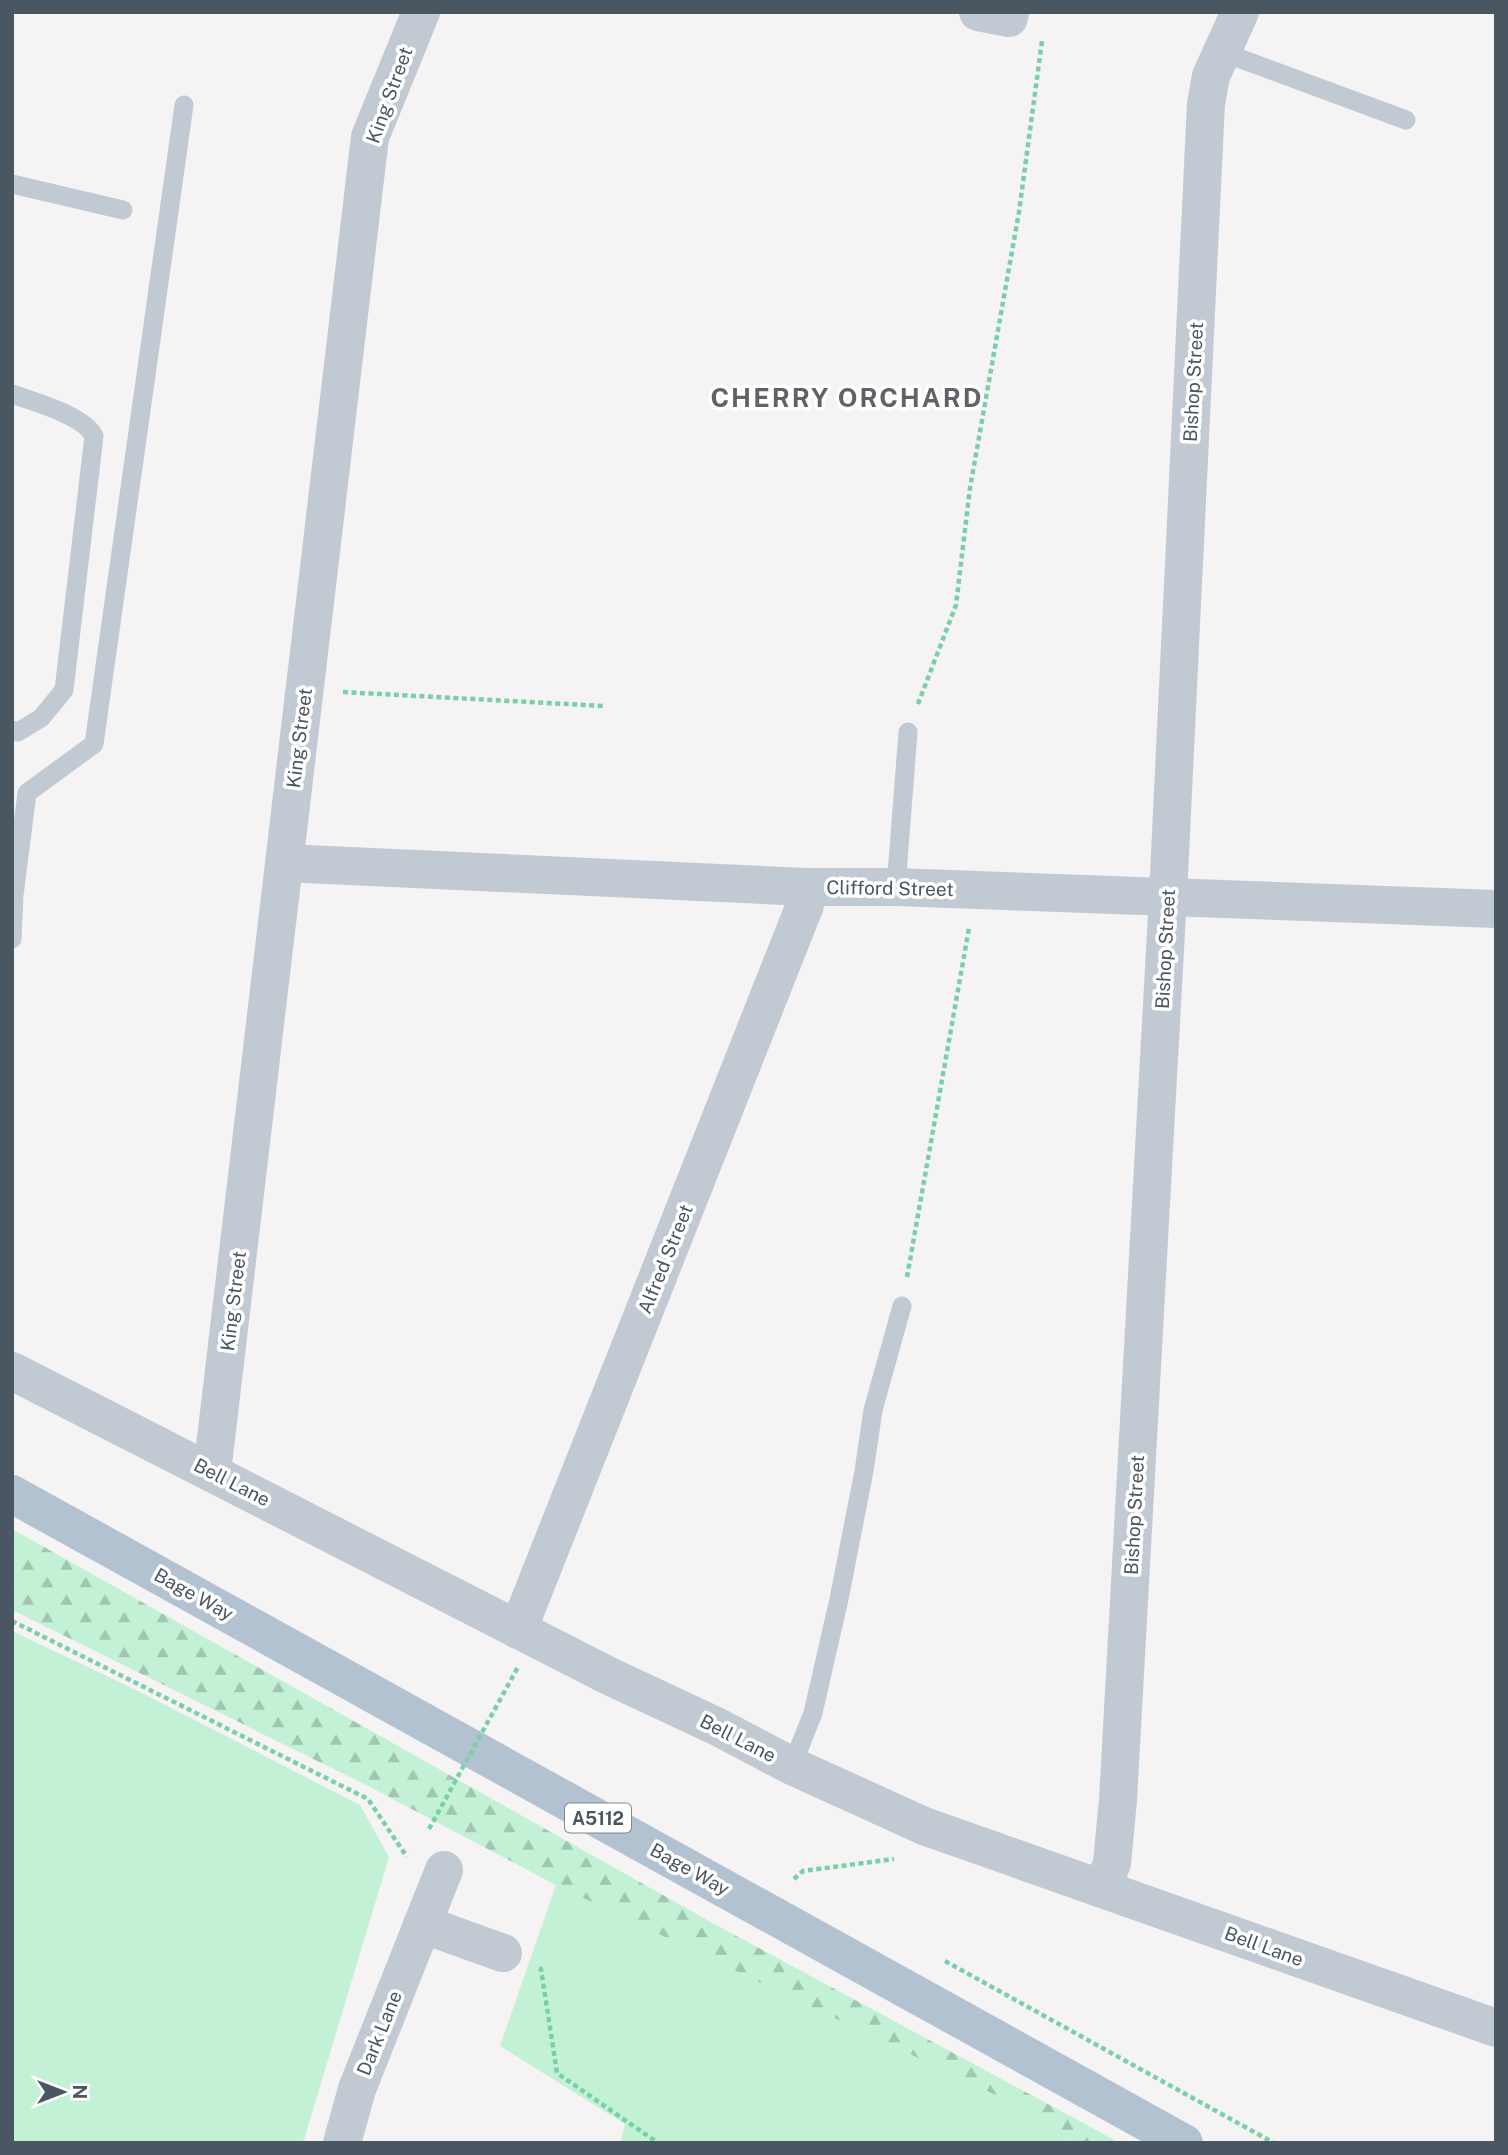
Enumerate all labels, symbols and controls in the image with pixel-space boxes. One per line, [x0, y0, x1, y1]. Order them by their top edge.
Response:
street label: King Street [361, 44, 417, 146]
street label: Bishop Street [1179, 321, 1207, 443]
district label: CHERRY ORCHARD [710, 382, 984, 413]
street label: King Street [282, 687, 316, 789]
street label: Clifford Street [826, 876, 954, 900]
street label: Bishop Street [1151, 888, 1179, 1010]
street label: Alfred Street [633, 1201, 697, 1317]
street label: King Street [216, 1250, 250, 1352]
street label: Bell Lane [190, 1454, 274, 1510]
street label: Bishop Street [1120, 1454, 1148, 1576]
street label: Bage Way [151, 1563, 237, 1625]
street label: Bell Lane [696, 1710, 780, 1766]
road number: A5112 [565, 1804, 631, 1832]
street label: Bage Way [647, 1838, 733, 1900]
street label: Bell Lane [1222, 1922, 1306, 1970]
street label: Dark Lane [352, 1987, 406, 2079]
north arrow [28, 2057, 98, 2127]
text: N [69, 2085, 91, 2099]

